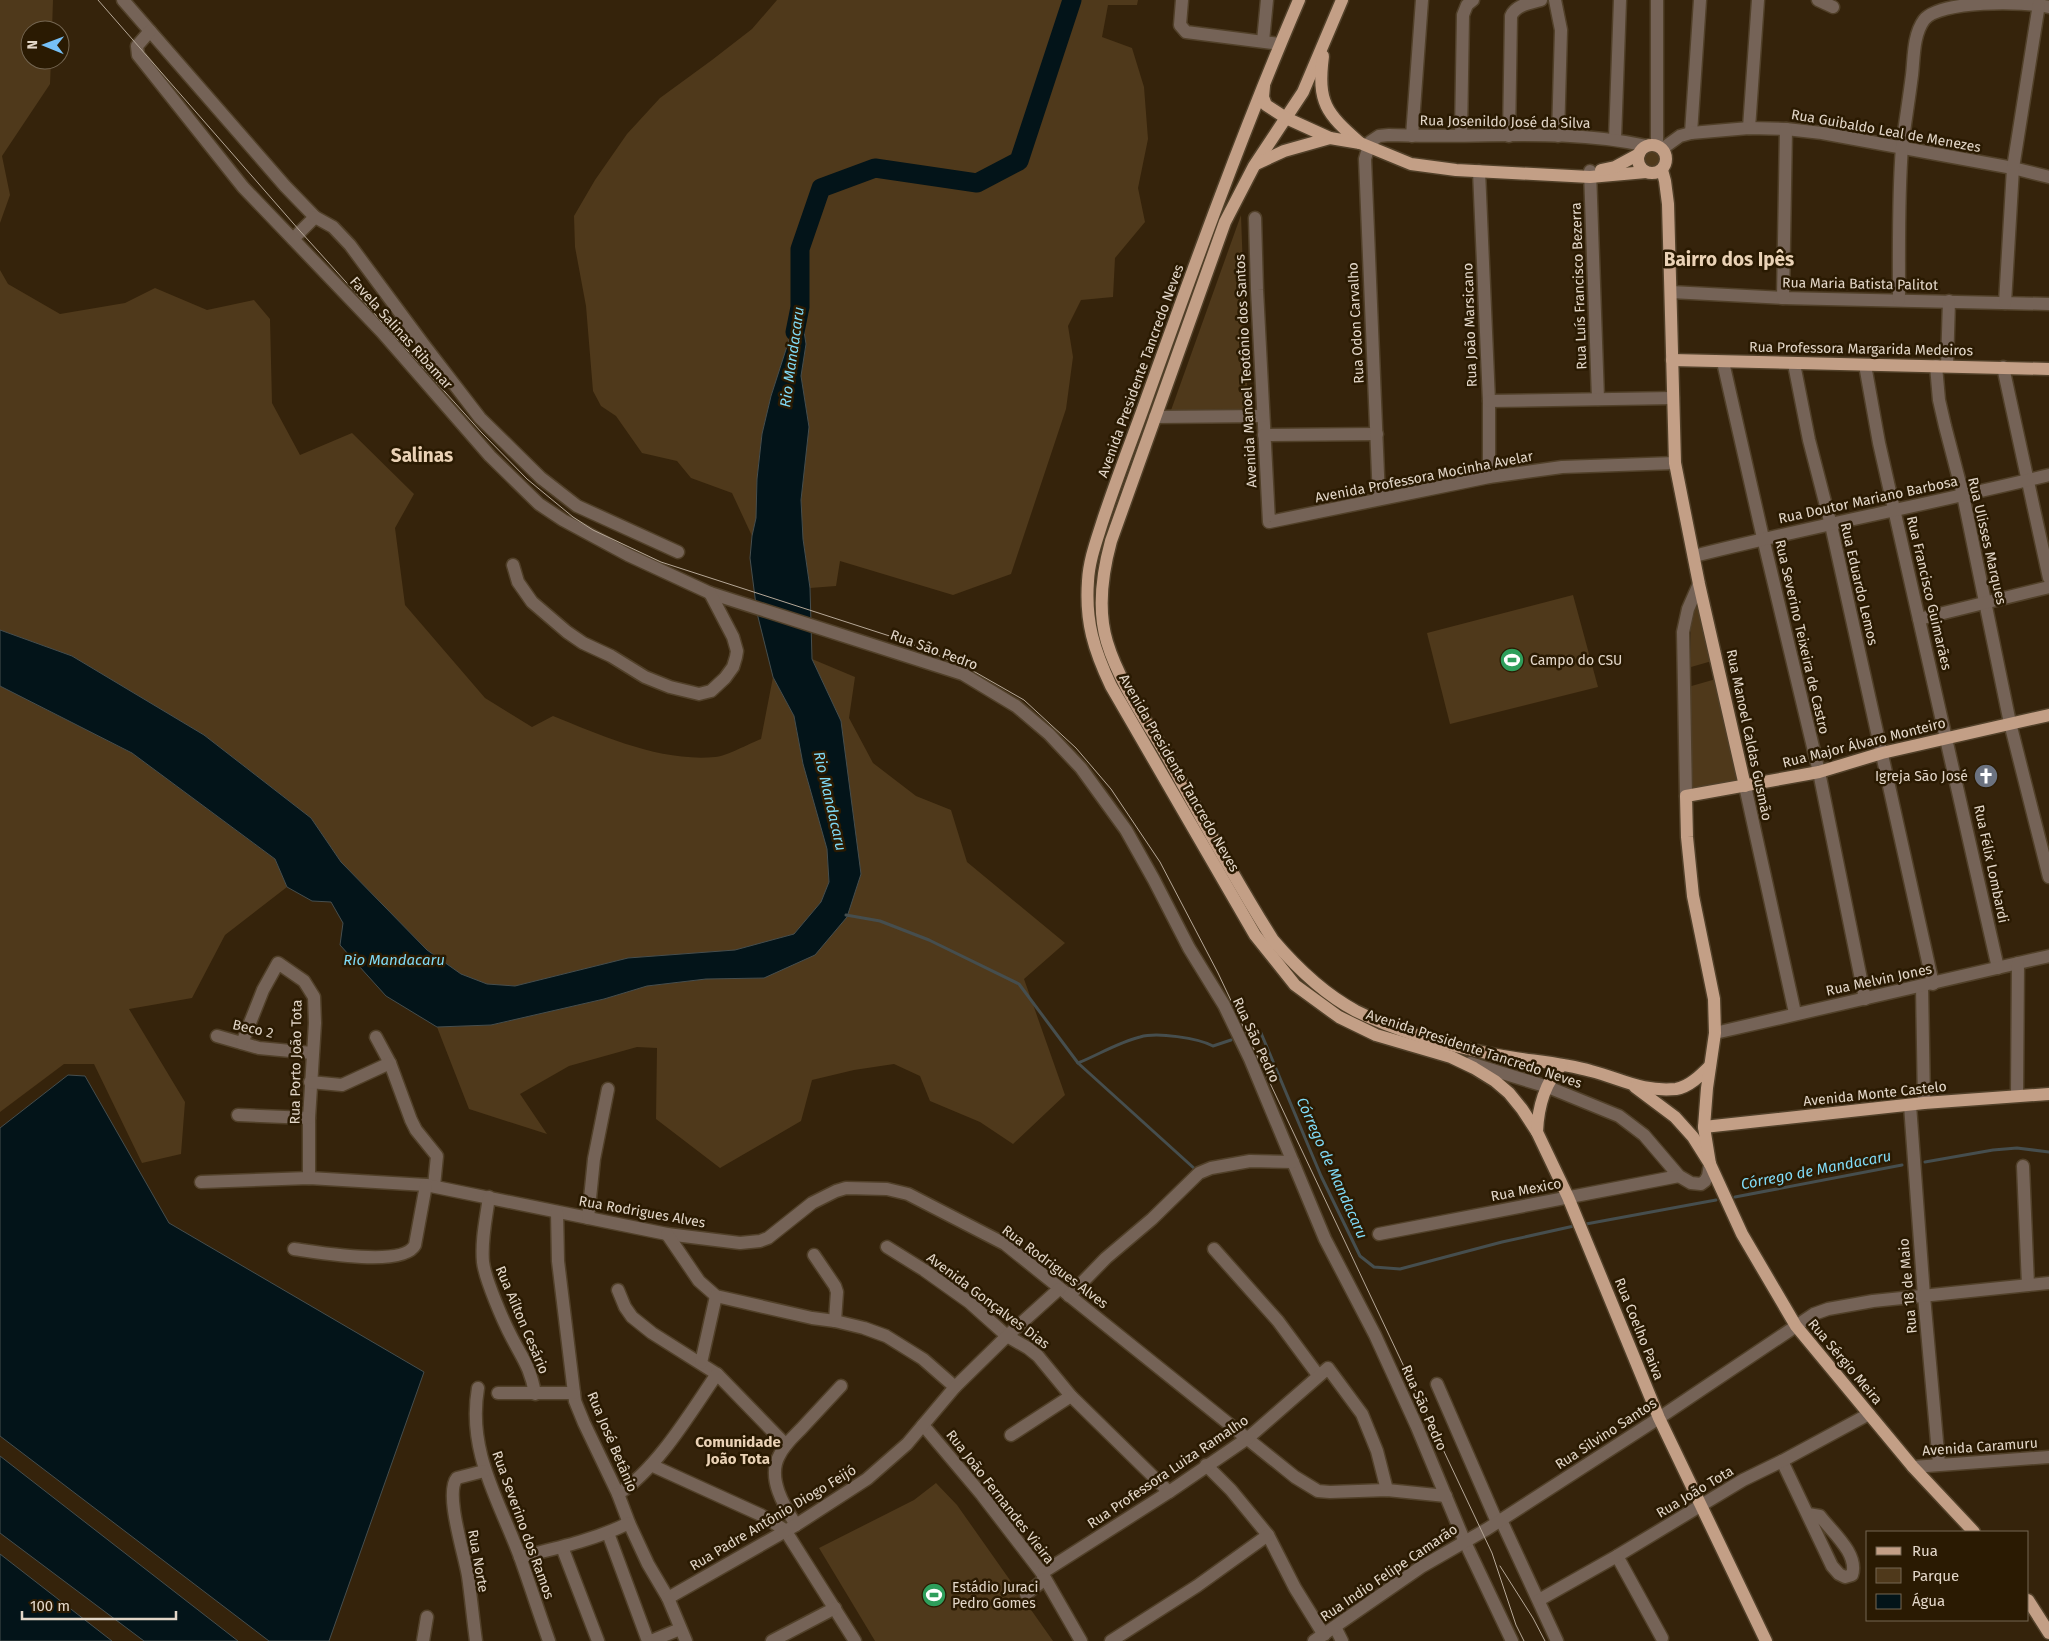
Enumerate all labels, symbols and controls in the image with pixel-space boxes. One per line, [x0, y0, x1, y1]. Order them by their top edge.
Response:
north arrow [20, 20, 70, 70]
text: N [24, 40, 41, 50]
street label: Rua Guibaldo Leal de Menezes [1790, 106, 1983, 156]
street label: Rua Josenildo José da Silva [1419, 112, 1591, 132]
street label: Rua Luís Francisco Bezerra [1568, 202, 1590, 370]
district label: Bairro dos Ipês [1664, 248, 1794, 271]
street label: Avenida Manoel Teotônio dos Santos [1231, 253, 1261, 488]
street label: Avenida Presidente Tancredo Neves [1094, 262, 1188, 480]
street label: Rua Odon Carvalho [1344, 262, 1368, 384]
street label: Rua João Marsicano [1459, 262, 1481, 388]
street label: Favela Salinas Ribamar [346, 273, 456, 393]
street label: Rua Maria Batista Palitot [1782, 274, 1939, 294]
water label: Rio Mandacaru [776, 305, 808, 409]
street label: Rua Professora Margarida Medeiros [1749, 339, 1974, 359]
district label: Salinas [391, 444, 453, 467]
street label: Avenida Professora Mocinha Avelar [1313, 447, 1535, 507]
street label: Rua Doutor Mariano Barbosa [1777, 473, 1959, 527]
street label: Rua Ulisses Marques [1964, 476, 2010, 607]
street label: Rua Francisco Guimarães [1903, 514, 1955, 672]
street label: Rua Eduardo Lemos [1837, 521, 1882, 647]
street label: Rua Severino Teixeira de Castro [1771, 538, 1833, 736]
street label: Rua São Pedro [888, 626, 980, 674]
sports icon: Campo do CSU [1499, 647, 1525, 673]
street label: Rua Manoel Caldas Gusmão [1723, 648, 1775, 822]
place label: Campo do CSU [1530, 652, 1622, 669]
street label: Avenida Presidente Tancredo Neves [1115, 671, 1243, 875]
street label: Rua Major Álvaro Monteiro [1780, 714, 1947, 772]
water label: Rio Mandacaru [810, 749, 850, 853]
church icon: Igreja São José [1973, 763, 1999, 789]
place label: Igreja São José [1875, 768, 1968, 785]
street label: Rua Félix Lombardi [1970, 803, 2012, 925]
water label: Rio Mandacaru [343, 951, 445, 969]
street label: Rua Melvin Jones [1824, 960, 1934, 1000]
street label: Rua São Pedro [1229, 995, 1283, 1085]
street label: Rua Porto João Tota [286, 999, 306, 1125]
street label: Avenida Presidente Tancredo Neves [1364, 1006, 1584, 1092]
street label: Beco 2 [231, 1016, 275, 1042]
street label: Avenida Monte Castelo [1802, 1078, 1948, 1110]
water label: Córrego de Mandacaru [1293, 1095, 1371, 1241]
water label: Córrego de Mandacaru [1739, 1147, 1893, 1193]
street label: Rua Mexico [1489, 1175, 1563, 1205]
street label: Rua Rodrigues Alves [577, 1192, 707, 1232]
street label: Rua Rodrigues Alves [999, 1222, 1112, 1313]
street label: Rua 18 de Maio [1895, 1238, 1921, 1334]
street label: Avenida Gonçalves Dias [923, 1249, 1053, 1353]
street label: Rua Aílton Cesário [492, 1263, 552, 1377]
street label: Rua Coelho Paiva [1611, 1275, 1667, 1383]
street label: Rua Sérgio Meira [1804, 1316, 1886, 1408]
street label: Rua São Pedro [1398, 1363, 1450, 1453]
street label: Rua José Betânio [583, 1389, 641, 1495]
street label: Rua Silvino Santos [1552, 1395, 1660, 1473]
street label: Rua Professora Luiza Ramalho [1084, 1412, 1252, 1532]
street label: Rua João Fernandes Vieira [942, 1427, 1058, 1567]
district label: Comunidade João Tota [695, 1433, 781, 1468]
street label: Avenida Caramuru [1922, 1434, 2038, 1460]
street label: Rua Severino dos Ramos [488, 1449, 558, 1602]
street label: Rua Padre Antônio Diogo Feijó [687, 1462, 859, 1574]
street label: Rua João Tota [1653, 1462, 1737, 1522]
street label: Rua Indio Felipe Camarão [1317, 1521, 1461, 1625]
street label: Rua Norte [464, 1528, 492, 1594]
legend [1866, 1531, 2029, 1621]
text: Rua [1912, 1542, 1938, 1560]
text: Parque [1912, 1567, 1959, 1585]
place label: Estádio Juraci Pedro Gomes [952, 1579, 1038, 1612]
sports icon: Estádio Juraci Pedro Gomes [921, 1582, 947, 1608]
scale bar [22, 1588, 176, 1620]
text: Água [1912, 1592, 1945, 1610]
text: 100 m [30, 1597, 70, 1615]

